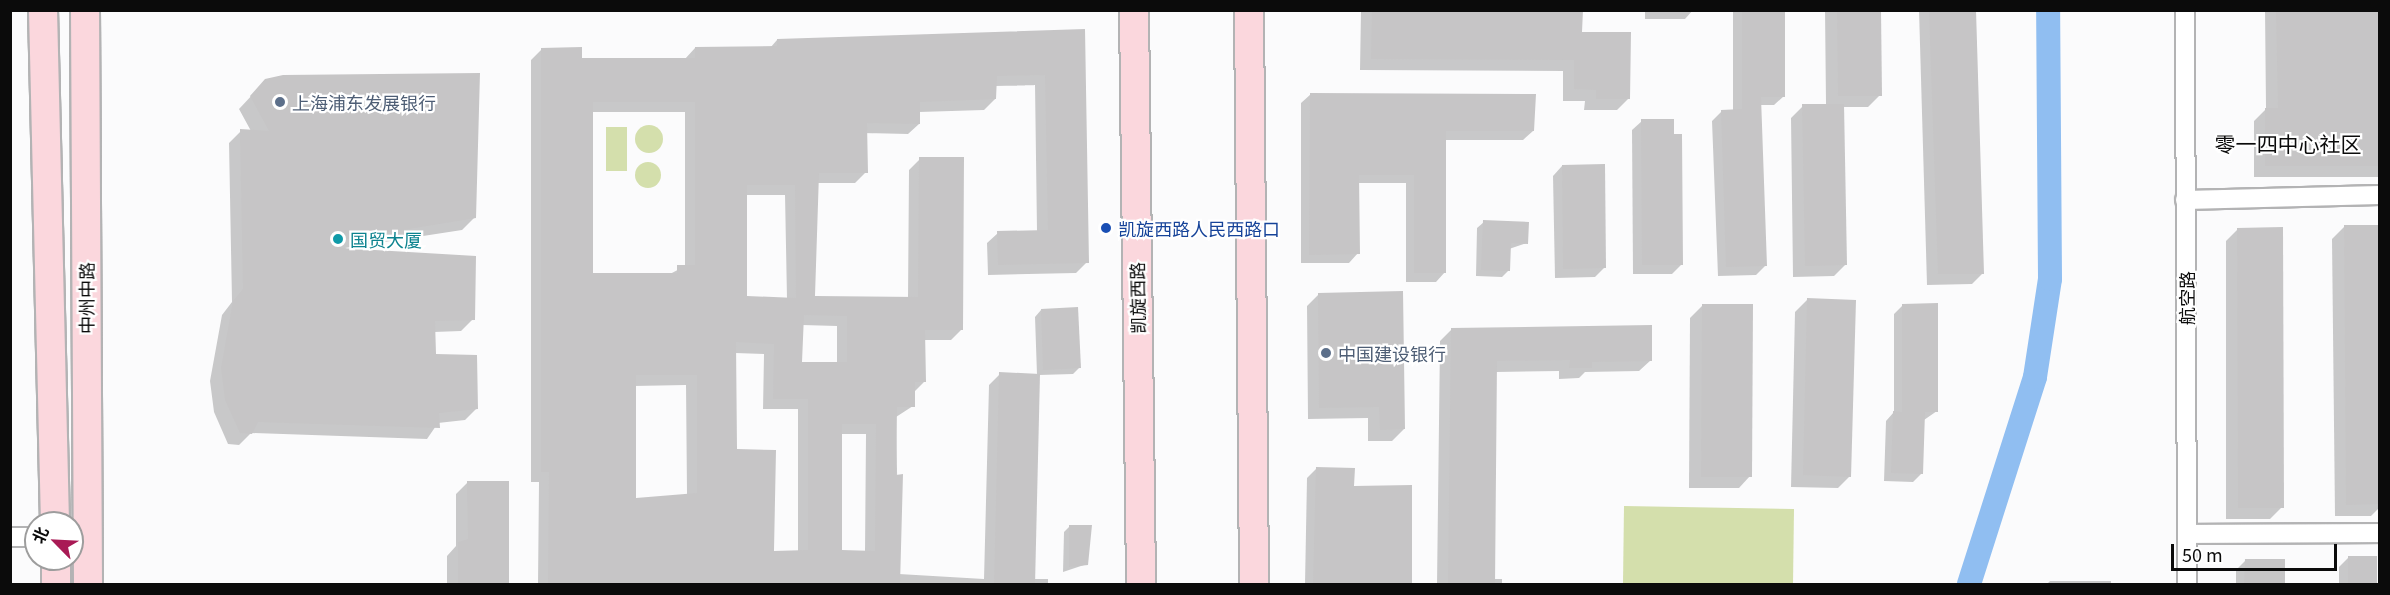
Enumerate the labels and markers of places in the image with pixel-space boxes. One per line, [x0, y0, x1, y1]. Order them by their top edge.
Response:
place label: 上海浦东发展银行 [292, 91, 436, 113]
marker: 上海浦东发展银行 [273, 95, 287, 109]
place label: 凯旋西路人民西路口 [1118, 217, 1280, 239]
marker: 凯旋西路人民西路口 [1099, 221, 1113, 235]
place label: 国贸大厦 [350, 228, 422, 250]
marker: 国贸大厦 [331, 232, 345, 246]
place label: 中国建设银行 [1338, 342, 1446, 364]
marker: 中国建设银行 [1319, 346, 1333, 360]

